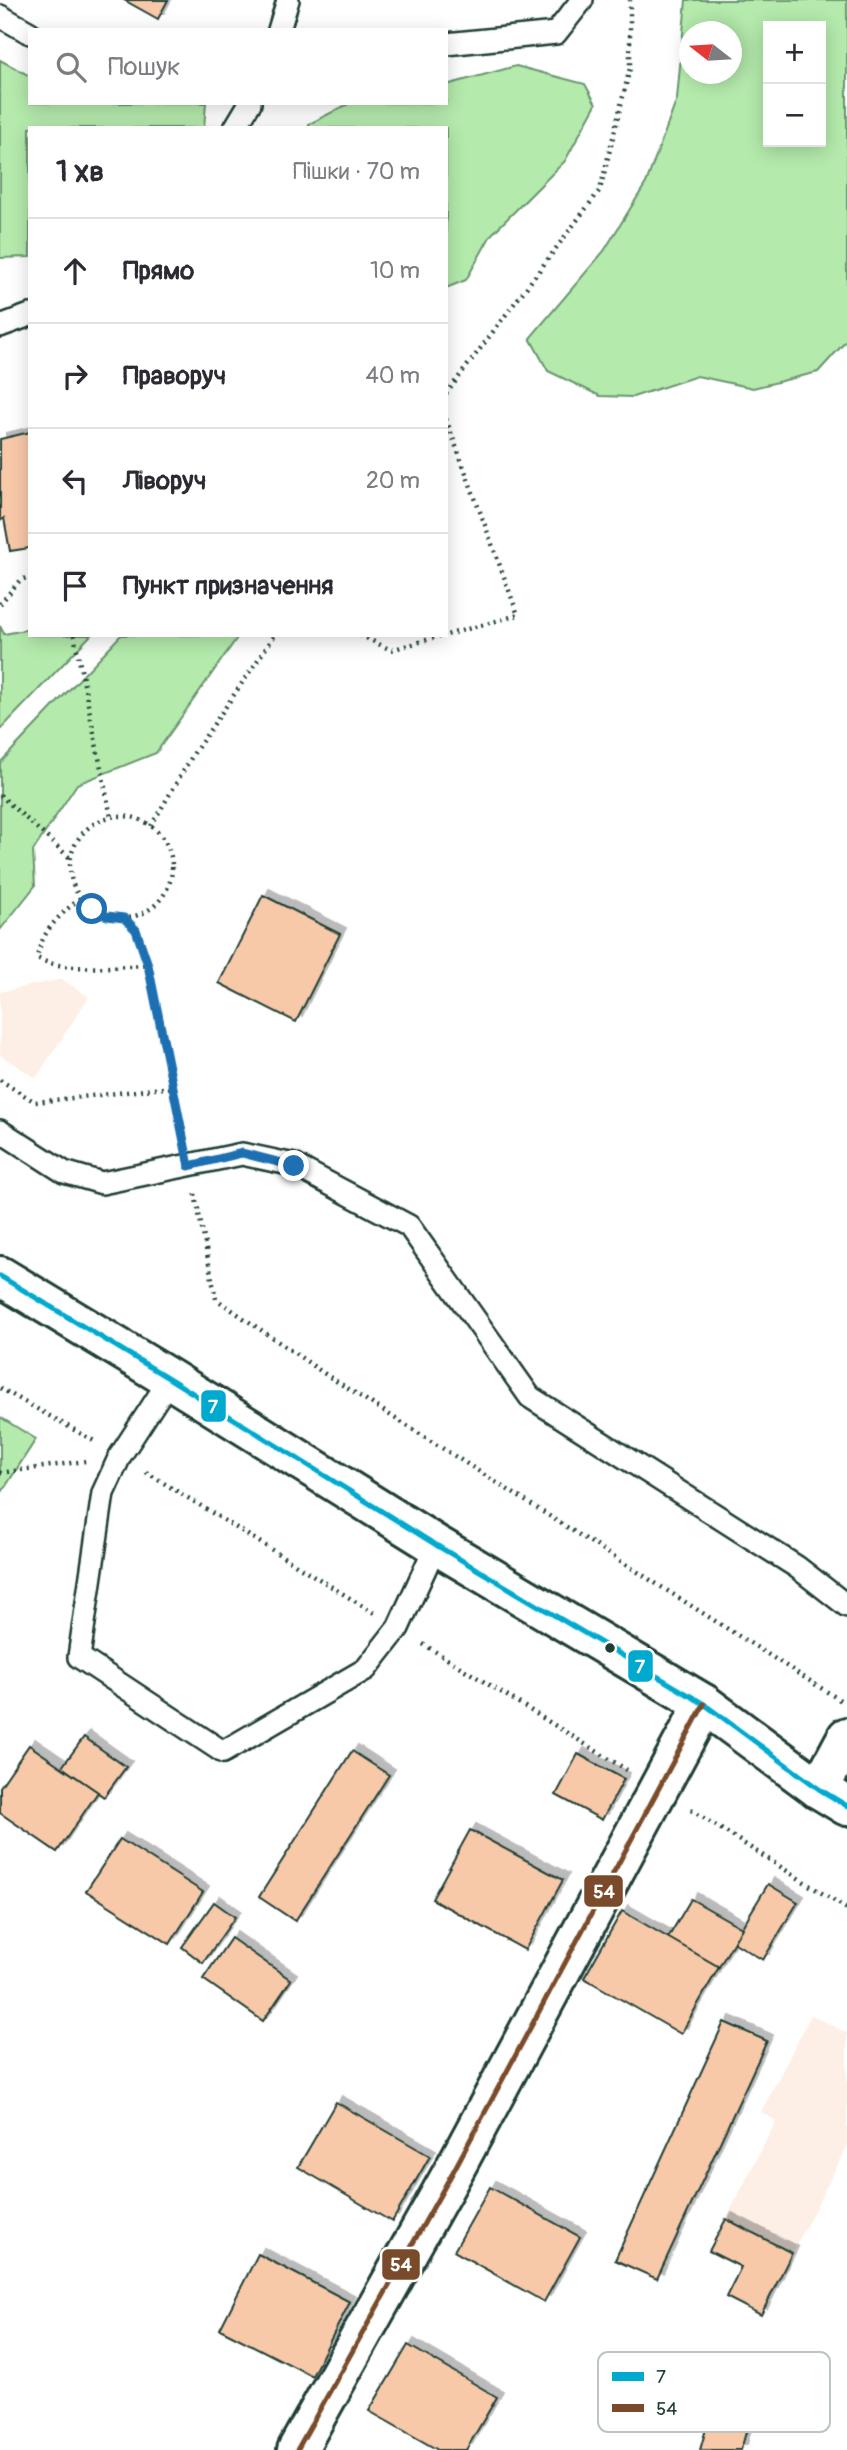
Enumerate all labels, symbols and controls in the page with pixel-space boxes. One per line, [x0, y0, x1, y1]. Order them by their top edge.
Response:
north arrow [679, 21, 742, 84]
map controls [763, 21, 826, 147]
button: + [763, 21, 826, 84]
search box [28, 28, 448, 105]
icon: search [52, 48, 90, 86]
text: Пошук [108, 51, 181, 83]
button: − [763, 84, 826, 147]
text: 1 хв [56, 153, 104, 190]
text: Пішки · 70 m [293, 157, 420, 186]
icon: ahead [56, 252, 94, 290]
text: Прямо [123, 255, 194, 287]
text: 10 m [370, 256, 420, 285]
icon: right [56, 357, 94, 395]
text: Праворуч [123, 360, 226, 392]
text: 40 m [366, 361, 420, 390]
icon: left [56, 462, 94, 500]
text: Ліворуч [123, 465, 207, 497]
text: 20 m [366, 466, 420, 495]
icon: arrive [56, 567, 94, 605]
text: Пункт призначення [123, 570, 334, 602]
route start [76, 893, 107, 924]
route end [278, 1150, 309, 1181]
line badge: 7 [200, 1389, 227, 1423]
text: 7 [208, 1395, 219, 1419]
unlabelled marker [603, 1641, 617, 1655]
line badge: 7 [627, 1649, 654, 1683]
text: 7 [635, 1655, 646, 1679]
line badge: 54 [583, 1874, 624, 1908]
text: 54 [593, 1880, 615, 1904]
line badge: 54 [381, 2248, 421, 2281]
text: 54 [390, 2253, 412, 2277]
legend [598, 2352, 830, 2432]
text: 7 [656, 2365, 666, 2389]
text: 54 [656, 2397, 677, 2421]

